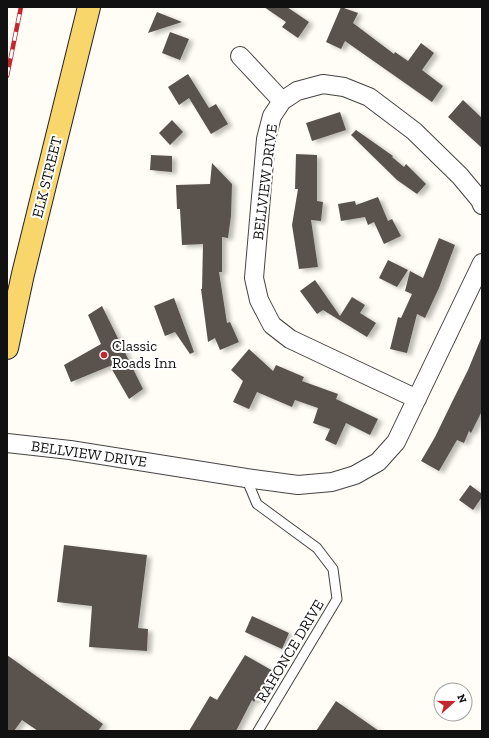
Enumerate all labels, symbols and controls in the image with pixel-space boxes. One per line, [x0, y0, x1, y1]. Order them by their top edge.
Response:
street label: BELLVIEW DRIVE [249, 123, 281, 241]
street label: ELK STREET [28, 134, 66, 220]
place label: Classic Roads Inn [112, 337, 177, 372]
marker: Classic Roads Inn [99, 350, 109, 360]
street label: BELLVIEW DRIVE [30, 437, 148, 471]
street label: RAHONCE DRIVE [252, 596, 328, 706]
north arrow [433, 682, 473, 722]
text: N [454, 692, 470, 705]

